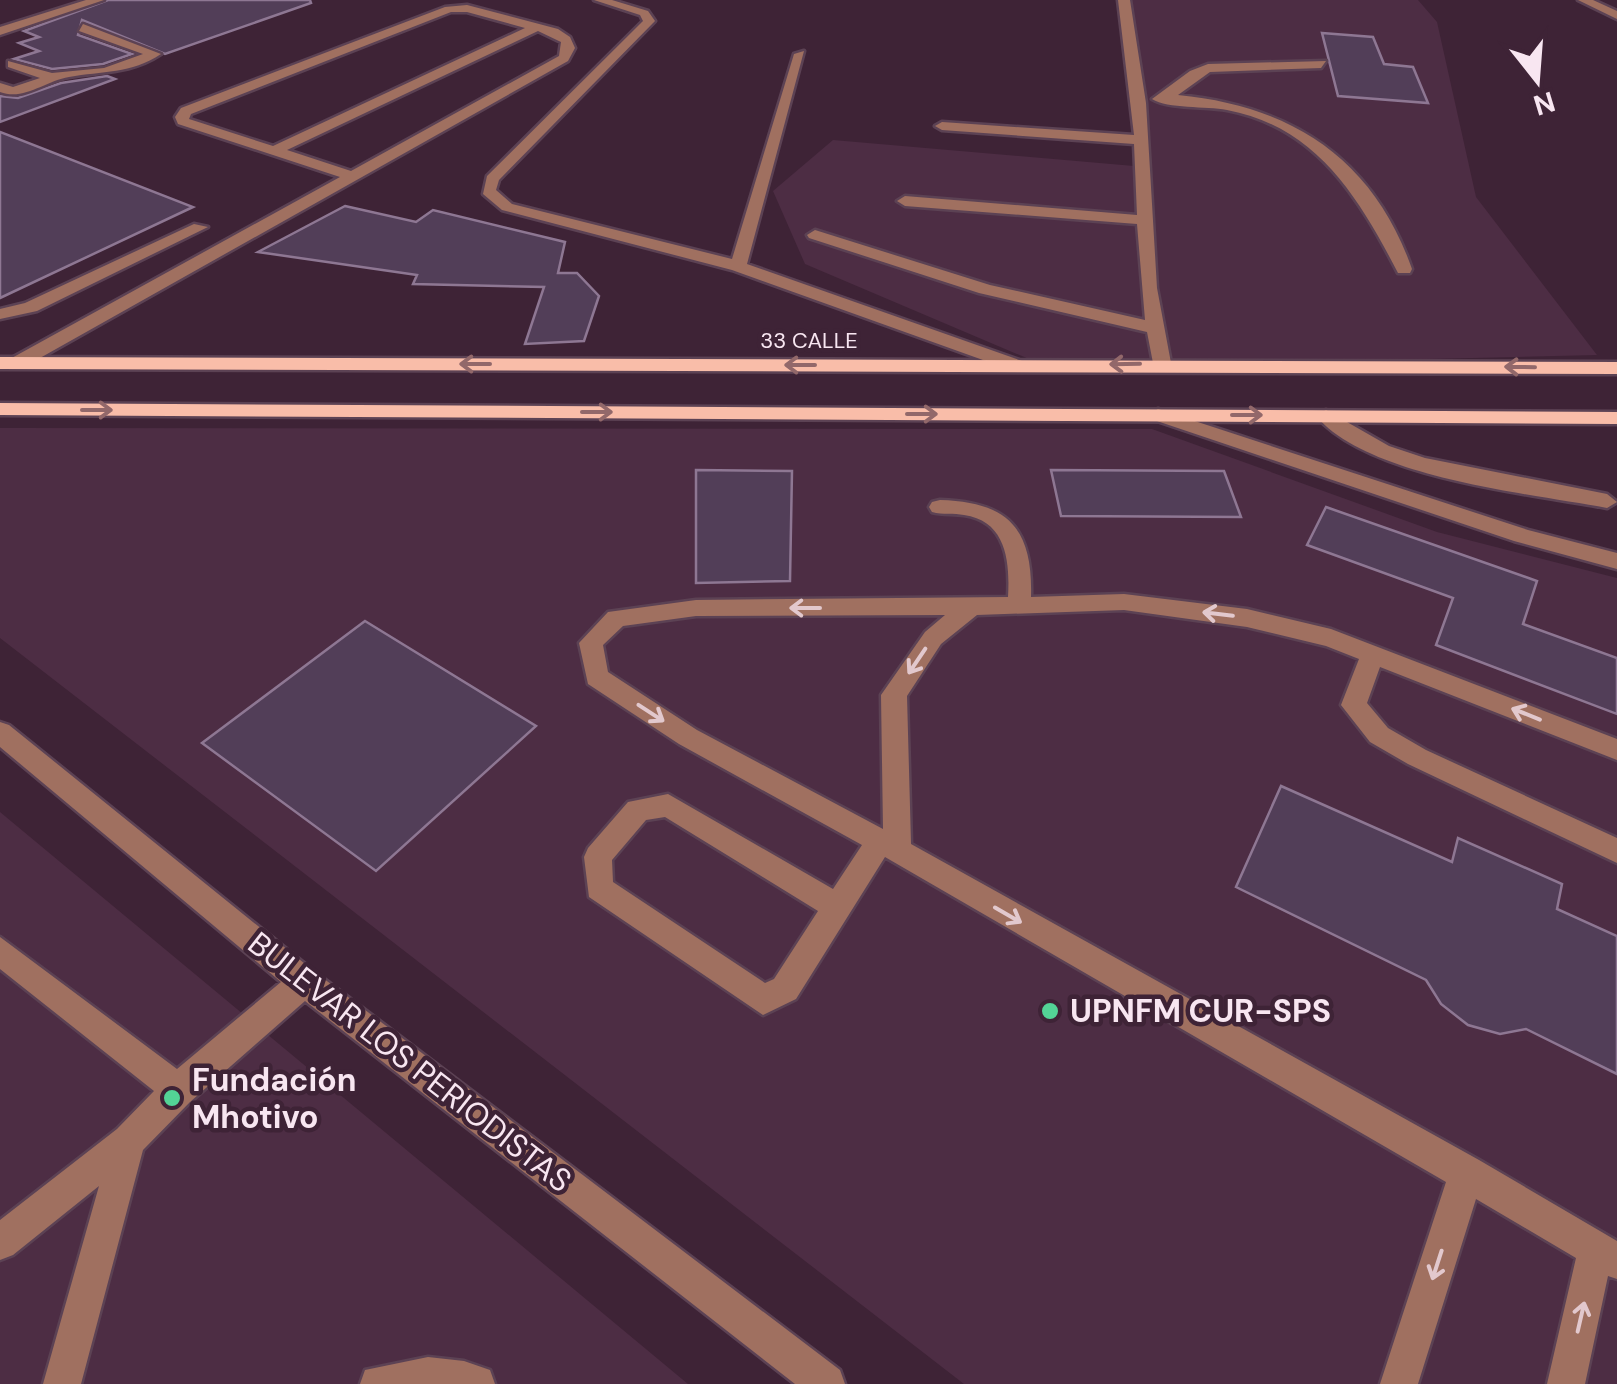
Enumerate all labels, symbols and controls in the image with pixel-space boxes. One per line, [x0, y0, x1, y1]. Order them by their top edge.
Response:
north arrow [1487, 30, 1587, 130]
text: N [1529, 83, 1559, 124]
street label: 33 CALLE [760, 326, 858, 355]
one-way arrow [459, 354, 492, 374]
one-way arrow [1109, 354, 1142, 374]
one-way arrow [784, 356, 816, 374]
one-way arrow [1504, 358, 1536, 376]
one-way arrow [80, 400, 113, 420]
one-way arrow [580, 402, 613, 422]
one-way arrow [906, 404, 938, 423]
one-way arrow [1230, 406, 1263, 424]
one-way arrow [789, 598, 822, 618]
one-way arrow [1203, 605, 1235, 623]
one-way arrow [907, 647, 928, 675]
one-way arrow [637, 703, 665, 724]
one-way arrow [1512, 704, 1542, 722]
one-way arrow [993, 905, 1022, 925]
street label: BULEVAR LOS PERIODISTAS [240, 922, 580, 1202]
place label: UPNFM CUR-SPS [1070, 990, 1331, 1032]
marker: UPNFM CUR-SPS [1039, 1000, 1061, 1022]
place label: Fundación Mhotivo [192, 1059, 356, 1138]
marker: Fundación Mhotivo [161, 1087, 183, 1109]
one-way arrow [1427, 1248, 1445, 1280]
one-way arrow [1573, 1302, 1591, 1334]

